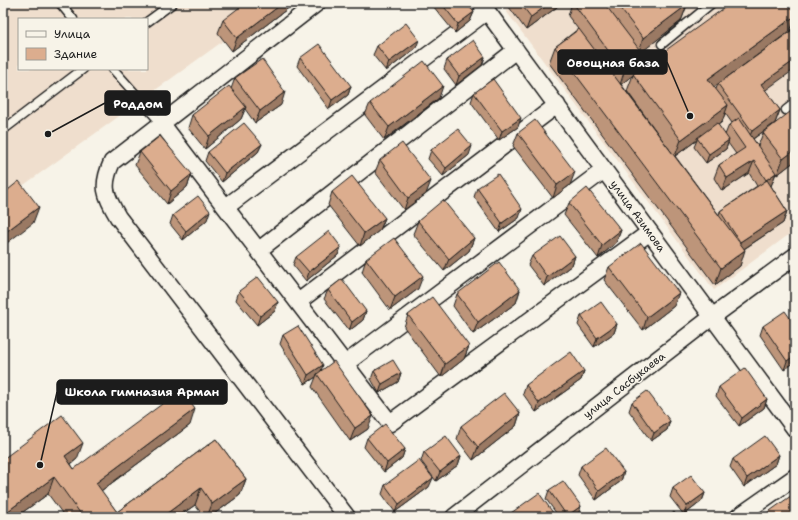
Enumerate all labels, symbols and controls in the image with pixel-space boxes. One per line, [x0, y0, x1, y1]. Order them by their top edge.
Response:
legend [18, 18, 148, 70]
text: Улица [54, 26, 91, 42]
text: Здание [54, 46, 98, 62]
callout: Овощная база [558, 50, 667, 74]
text: Овощная база [567, 55, 660, 71]
callout: Роддом [105, 91, 170, 115]
text: Роддом [113, 96, 163, 112]
street label: улица Азимова [606, 177, 669, 255]
street label: улица Сасбукаева [580, 349, 668, 422]
callout: Школа гимназия Арман [57, 380, 227, 404]
text: Школа гимназия Арман [65, 384, 220, 400]

